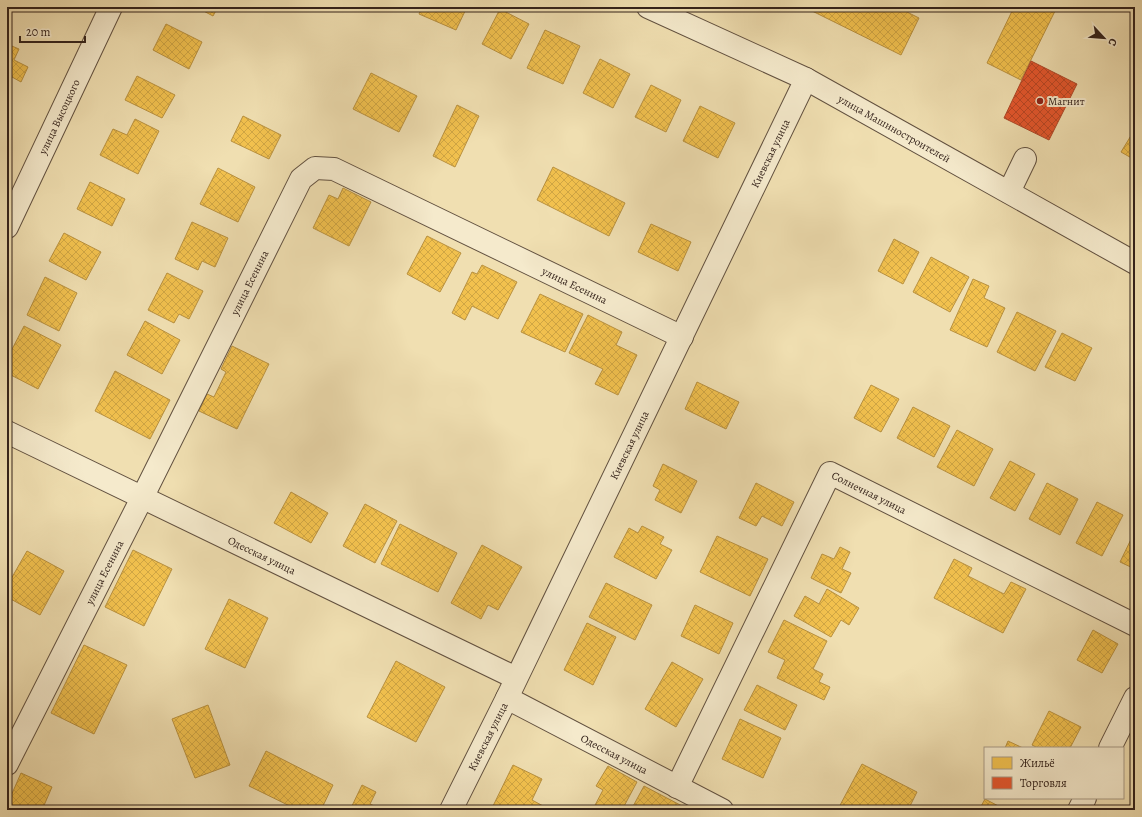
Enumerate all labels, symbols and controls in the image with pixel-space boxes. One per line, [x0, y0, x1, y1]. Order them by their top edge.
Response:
scale bar [20, 18, 85, 44]
north arrow [1084, 18, 1124, 58]
text: 20 m [26, 24, 50, 40]
text: С [1104, 36, 1121, 49]
street label: улица Высоцкого [34, 76, 84, 158]
street label: улица Машиностроителей [835, 91, 953, 166]
place label: Магнит [1048, 94, 1085, 109]
marker: Магнит [1035, 96, 1045, 106]
street label: Киевская улица [747, 116, 793, 190]
street label: улица Есенина [226, 247, 272, 318]
street label: улица Есенина [539, 263, 611, 308]
street label: Киевская улица [606, 407, 653, 482]
street label: Солнечная улица [829, 468, 910, 518]
street label: Одесская улица [225, 532, 299, 578]
street label: улица Есенина [81, 537, 127, 608]
street label: Киевская улица [464, 699, 511, 773]
street label: Одесская улица [578, 730, 651, 778]
legend [984, 747, 1124, 799]
text: Жильё [1020, 755, 1055, 771]
text: Торговля [1020, 775, 1067, 791]

